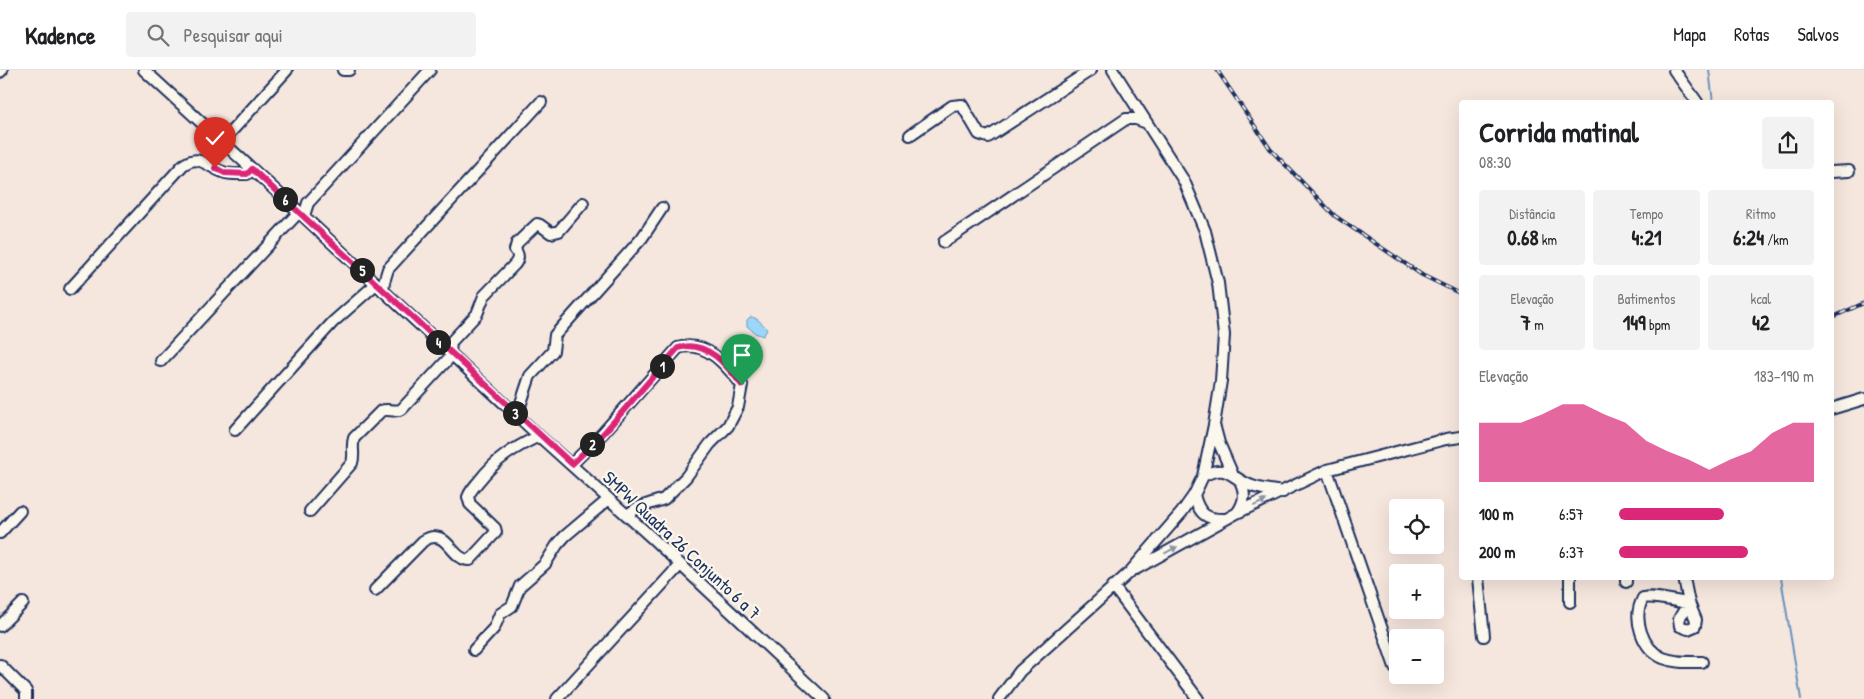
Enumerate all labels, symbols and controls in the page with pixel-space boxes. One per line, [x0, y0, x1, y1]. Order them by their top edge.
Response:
search box [126, 12, 476, 57]
text: Kadence [25, 19, 96, 51]
icon: search [144, 21, 172, 49]
text: Pesquisar aqui [184, 22, 283, 48]
text: Mapa [1673, 22, 1706, 47]
text: Rotas [1734, 22, 1770, 47]
text: Salvos [1798, 22, 1839, 47]
text: Corrida matinal [1479, 113, 1639, 151]
pin [194, 117, 236, 168]
button: share [1762, 117, 1814, 169]
icon: check [201, 124, 229, 152]
text: 08:30 [1479, 151, 1511, 173]
pin: 6 [272, 186, 298, 212]
text: 6 [283, 190, 288, 209]
text: Distância [1509, 204, 1555, 223]
text: Tempo [1630, 204, 1663, 223]
text: Ritmo [1746, 204, 1776, 223]
text: 0.68 [1507, 223, 1539, 252]
text: 4:21 [1631, 223, 1662, 252]
text: 6:24 [1733, 223, 1764, 252]
text: km [1539, 230, 1557, 249]
text: /km [1764, 230, 1789, 249]
pin: 5 [350, 258, 374, 282]
text: 5 [360, 261, 365, 280]
text: Elevação [1511, 289, 1554, 308]
text: Batimentos [1618, 289, 1675, 308]
text: kcal [1751, 289, 1771, 308]
text: 7 [1521, 308, 1531, 337]
text: 149 [1623, 308, 1646, 337]
text: 42 [1752, 308, 1770, 337]
text: m [1531, 315, 1544, 334]
text: bpm [1646, 315, 1670, 334]
pin: 4 [426, 330, 450, 354]
text: 4 [436, 333, 441, 352]
pin [721, 334, 763, 385]
icon: arrive [728, 341, 756, 369]
pin: 1 [650, 354, 674, 378]
text: 1 [660, 357, 665, 376]
text: Elevação [1479, 365, 1528, 387]
text: 183–190 m [1754, 365, 1814, 387]
pin: 3 [502, 400, 528, 426]
text: 3 [512, 404, 519, 423]
pin: 2 [580, 432, 604, 456]
text: 2 [589, 435, 596, 454]
street label: SMPW Quadra 26 Conjunto 6 a 7 [598, 465, 767, 625]
one-way arrow [1253, 498, 1267, 506]
map controls [1389, 499, 1444, 684]
button: locate [1389, 499, 1444, 554]
text: 100 m [1479, 503, 1514, 525]
text: 6:57 [1559, 503, 1584, 525]
text: 200 m [1479, 541, 1515, 563]
text: 6:37 [1559, 541, 1584, 563]
one-way arrow [1164, 546, 1179, 554]
button: + [1389, 564, 1444, 619]
button: − [1389, 629, 1444, 684]

